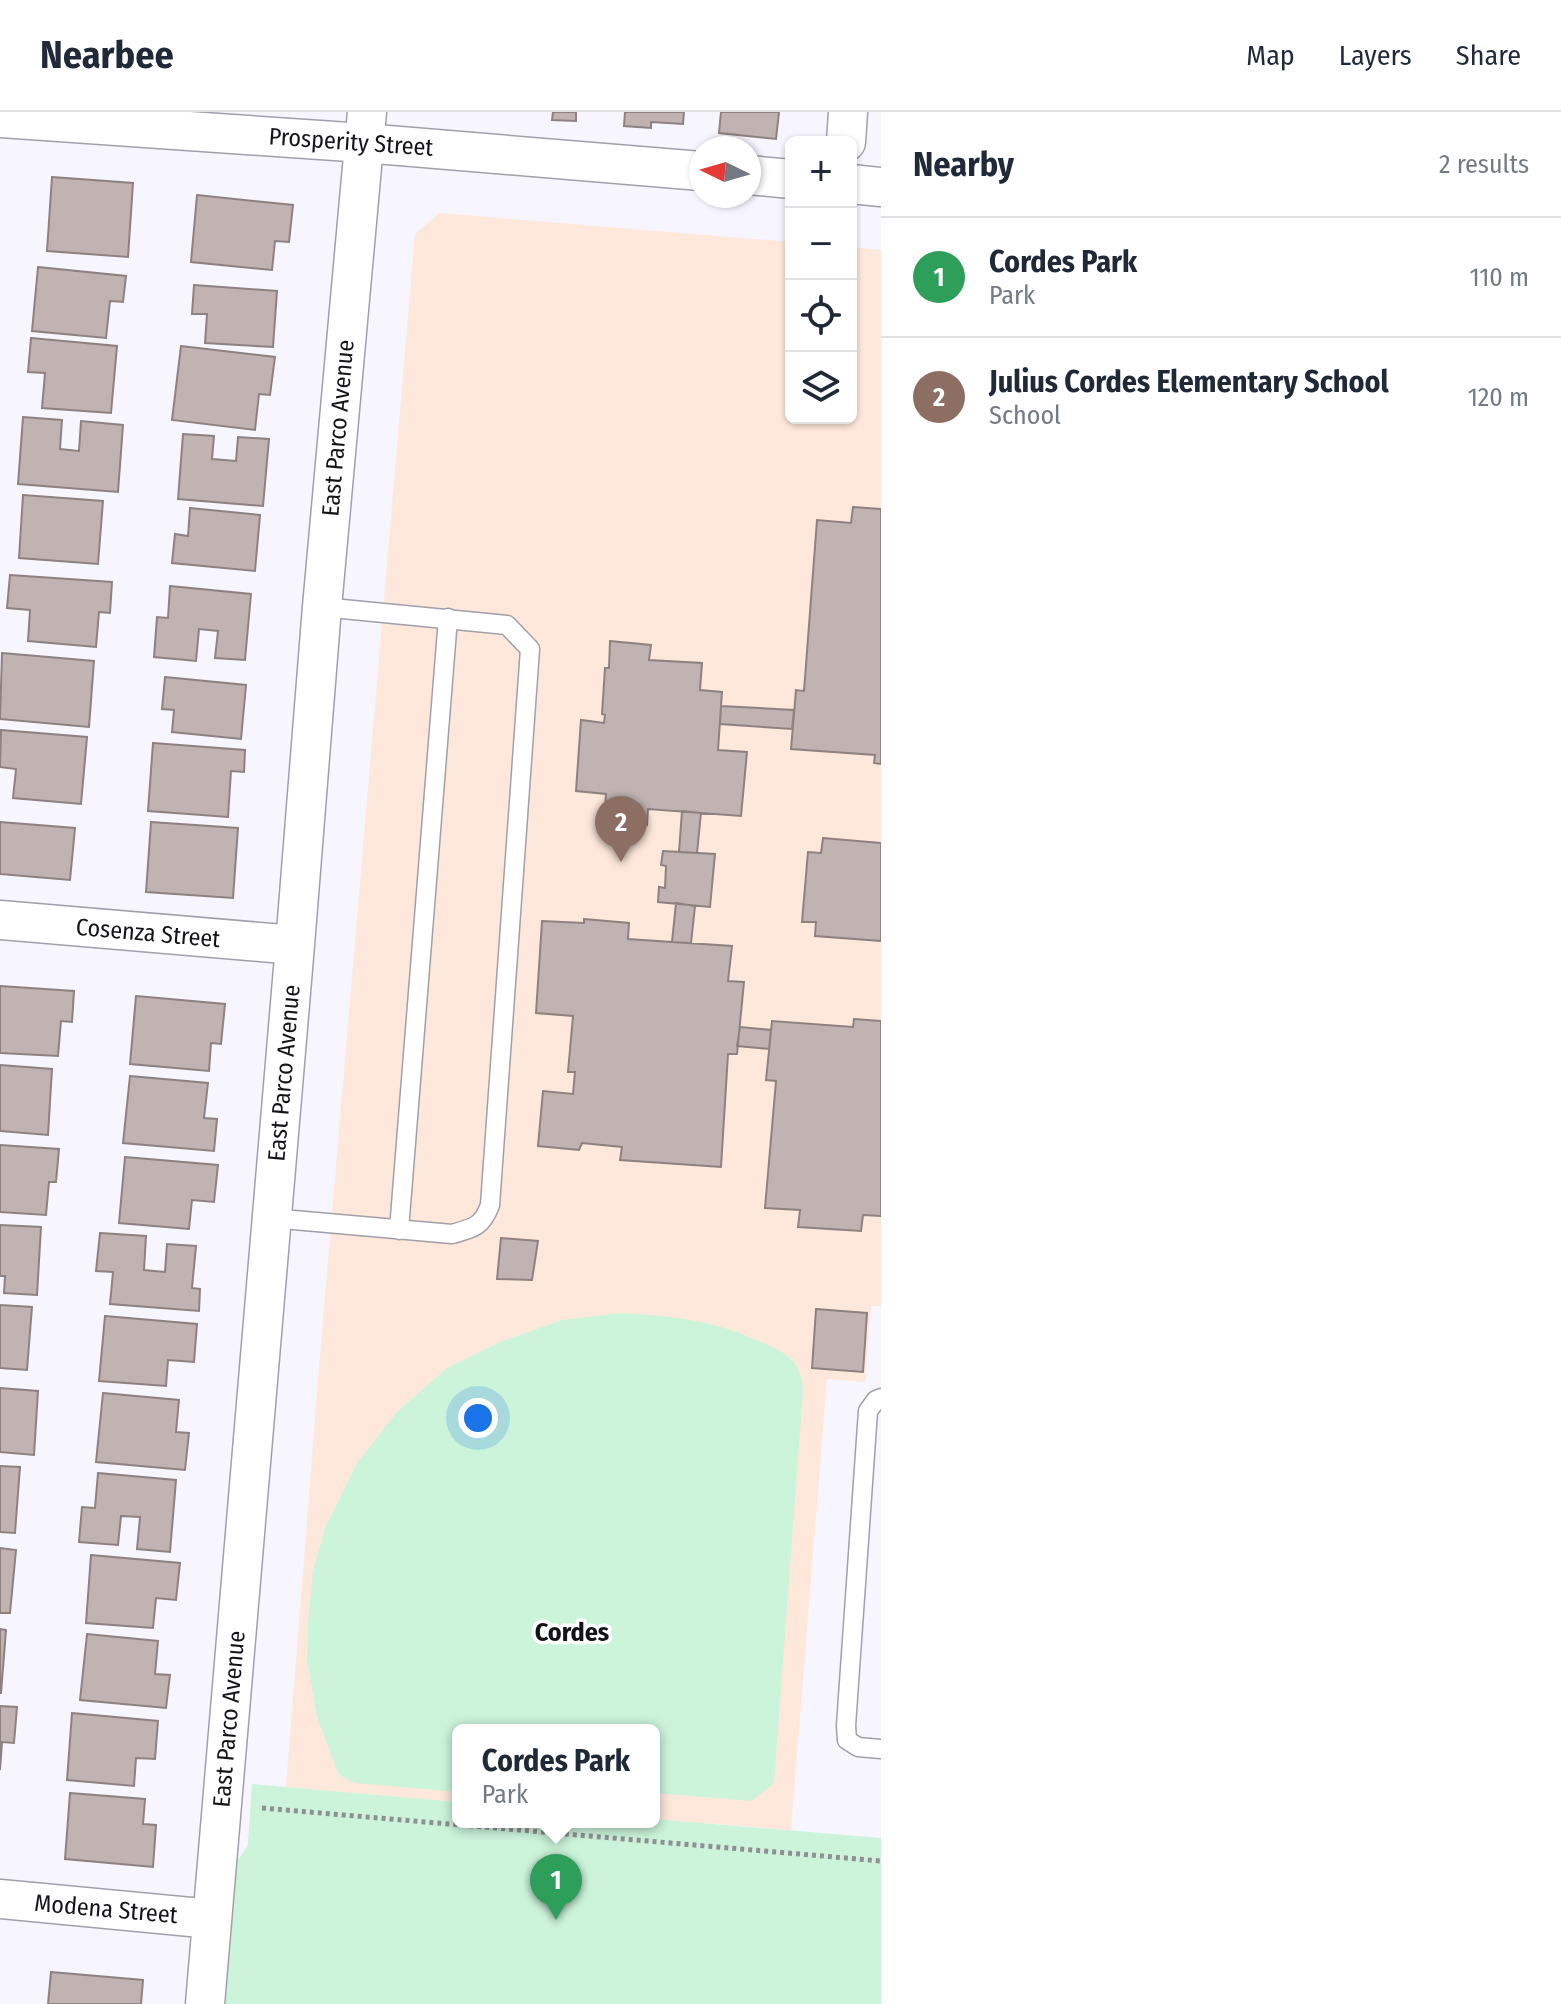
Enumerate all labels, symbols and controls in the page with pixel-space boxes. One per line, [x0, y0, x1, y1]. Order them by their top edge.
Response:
text: Nearbee [40, 32, 174, 78]
text: Map [1246, 39, 1295, 72]
text: Layers [1339, 39, 1412, 72]
text: Share [1456, 39, 1521, 72]
street label: Prosperity Street [268, 122, 434, 162]
north arrow [689, 136, 761, 208]
map controls [785, 136, 857, 424]
button: + [785, 136, 857, 208]
text: Nearby [913, 144, 1014, 185]
text: 2 results [1439, 149, 1529, 180]
button: − [785, 208, 857, 280]
text: Cordes Park [989, 244, 1137, 280]
text: 1 [934, 262, 945, 293]
text: 110 m [1469, 262, 1529, 293]
button: locate [785, 280, 857, 352]
text: Park [989, 280, 1035, 311]
street label: East Parco Avenue [316, 338, 360, 518]
button: layers [785, 352, 857, 424]
text: Julius Cordes Elementary School [989, 364, 1389, 400]
text: 2 [933, 382, 945, 413]
text: 120 m [1468, 382, 1529, 413]
text: School [989, 400, 1061, 431]
pin: 2 [595, 796, 647, 862]
street label: Cosenza Street [75, 913, 221, 953]
street label: East Parco Avenue [262, 983, 306, 1163]
your location [458, 1398, 498, 1438]
district label: Cordes [535, 1617, 609, 1648]
street label: East Parco Avenue [207, 1629, 251, 1809]
popup [452, 1724, 660, 1828]
text: Cordes Park [482, 1743, 630, 1779]
text: Park [482, 1779, 528, 1810]
pin: 1 [530, 1854, 582, 1920]
street label: Modena Street [33, 1889, 179, 1929]

